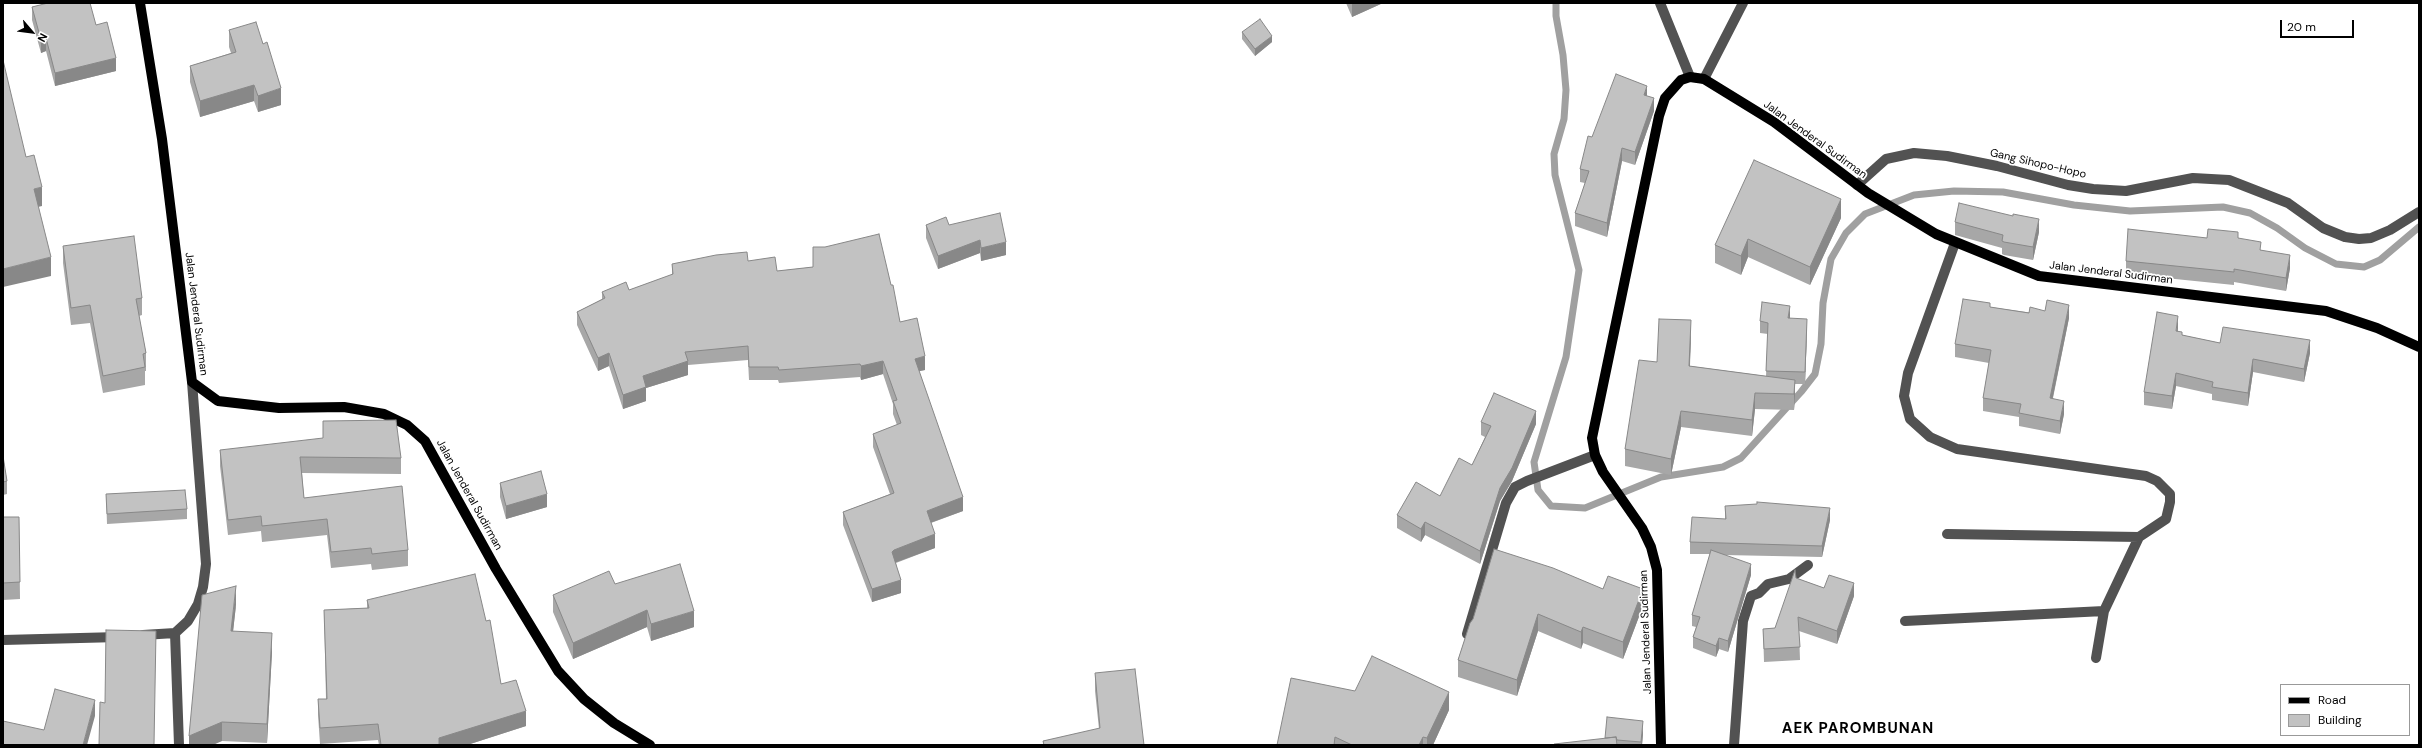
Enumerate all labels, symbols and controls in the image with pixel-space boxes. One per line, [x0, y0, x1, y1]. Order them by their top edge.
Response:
north arrow [12, 12, 52, 52]
scale bar [2282, 12, 2356, 38]
text: 20 m [2287, 19, 2316, 35]
text: N [35, 31, 51, 44]
street label: Jalan Jenderal Sudirman [1761, 98, 1869, 182]
street label: Gang Sihopo-Hopo [1989, 147, 2087, 181]
street label: Jalan Jenderal Sudirman [182, 252, 210, 376]
street label: Jalan Jenderal Sudirman [2049, 259, 2173, 287]
street label: Jalan Jenderal Sudirman [433, 437, 505, 553]
street label: Jalan Jenderal Sudirman [1637, 570, 1655, 694]
legend [2280, 684, 2410, 736]
text: Road [2318, 692, 2346, 708]
text: Building [2318, 712, 2362, 728]
district label: AEK PAROMBUNAN [1782, 720, 1934, 738]

